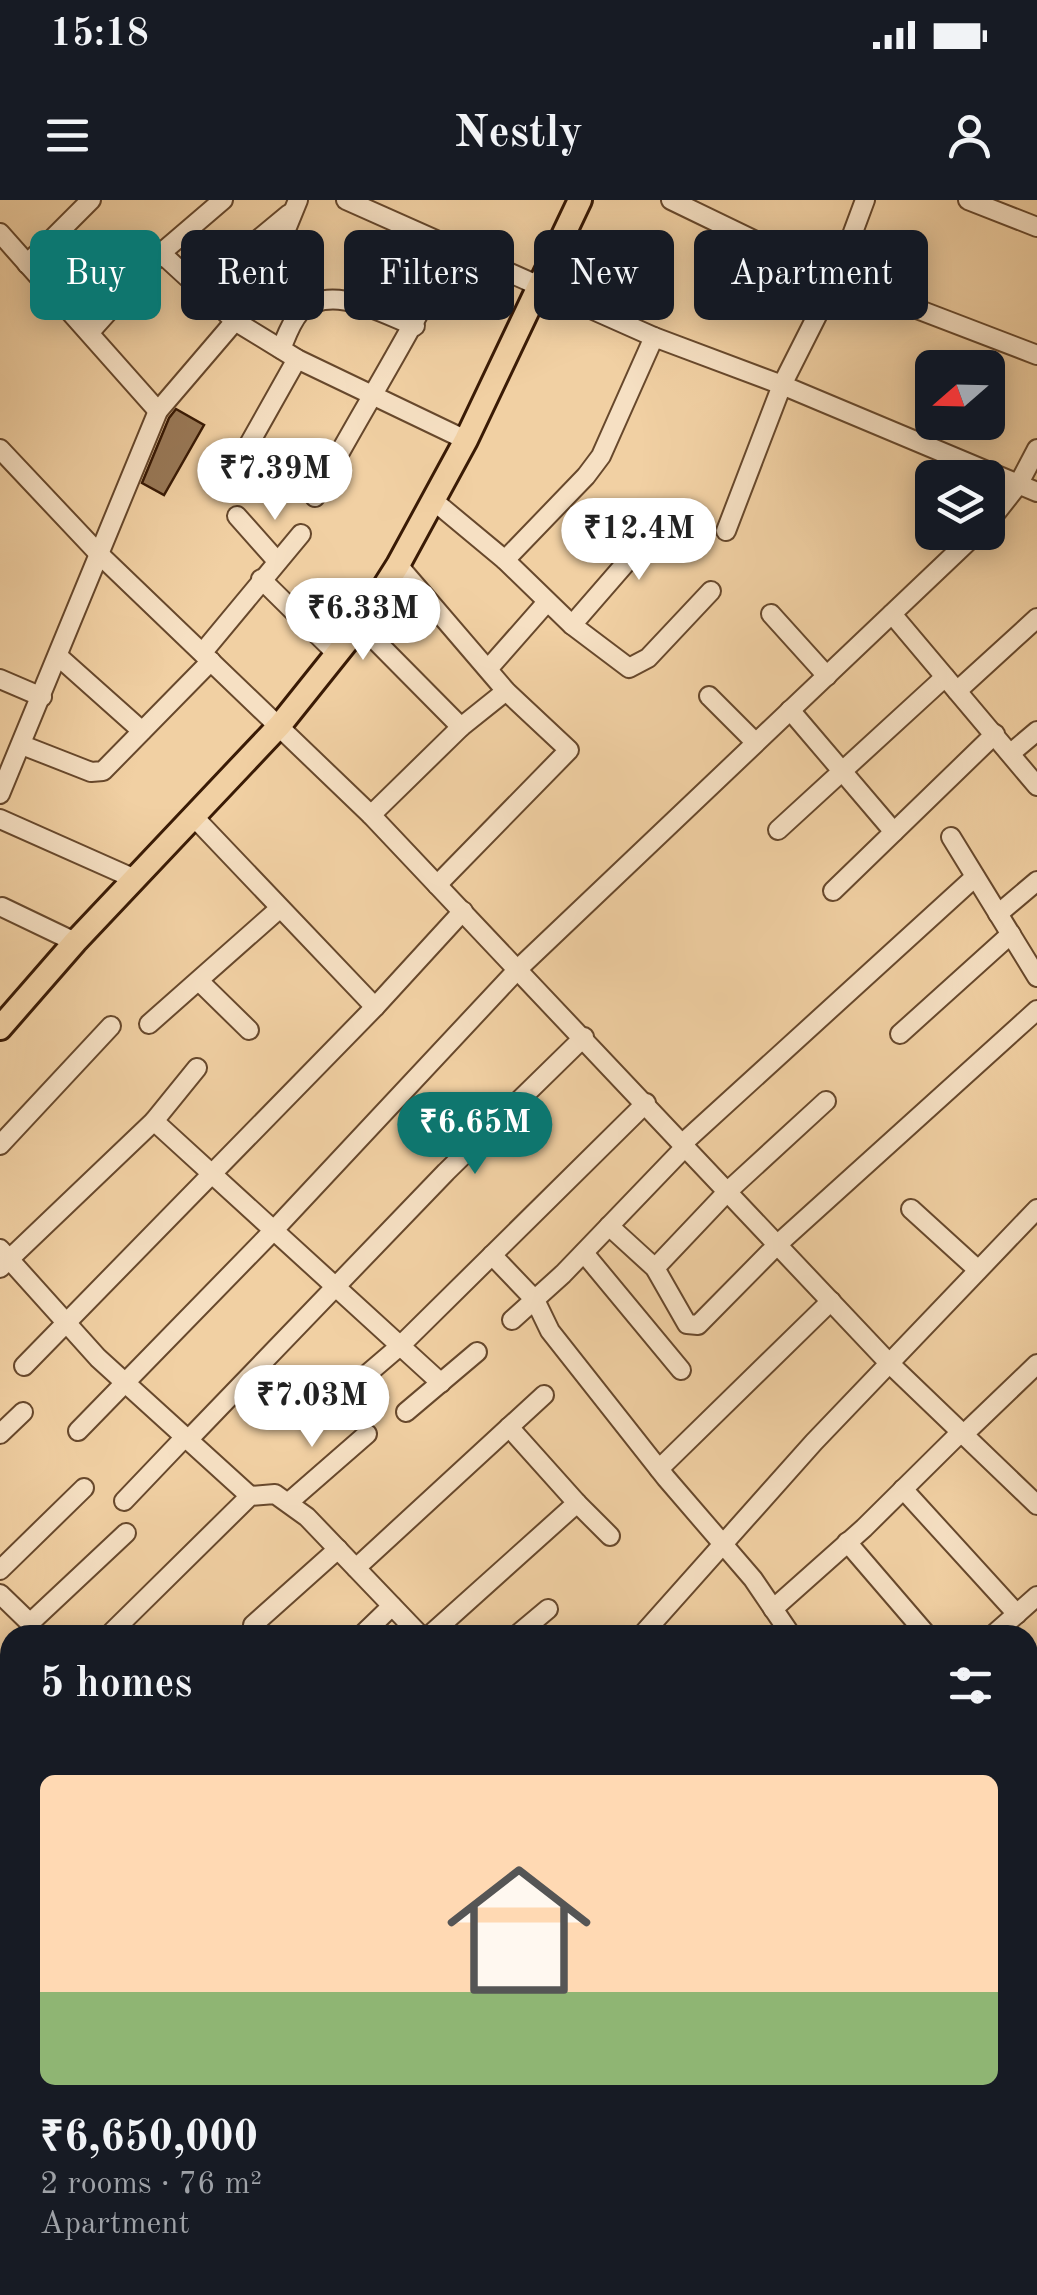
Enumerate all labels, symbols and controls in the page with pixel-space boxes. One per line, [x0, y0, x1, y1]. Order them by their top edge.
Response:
text: 15:18 [50, 16, 149, 54]
icon: menu [40, 108, 95, 163]
icon: person [942, 108, 997, 163]
text: Nestly [454, 112, 583, 157]
chip: Buy [30, 230, 161, 320]
chip: Rent [181, 230, 324, 320]
chip: Filters [344, 230, 514, 320]
chip: New [534, 230, 674, 320]
chip: Apartment [694, 230, 928, 320]
north arrow [915, 350, 1005, 440]
map controls [915, 350, 1005, 550]
pin: ₹7.39M [194, 438, 356, 523]
text: ₹7.39M [219, 454, 331, 486]
button: layers [915, 460, 1005, 550]
pin: ₹12.4M [558, 498, 720, 583]
text: ₹12.4M [583, 514, 695, 546]
pin: ₹6.33M [282, 578, 444, 663]
text: ₹6.33M [307, 594, 419, 626]
pin: ₹6.65M [394, 1092, 556, 1177]
text: ₹6.65M [419, 1108, 531, 1140]
pin: ₹7.03M [231, 1365, 393, 1450]
text: ₹7.03M [256, 1381, 368, 1413]
icon: filters [943, 1658, 998, 1713]
text: 5 homes [40, 1664, 192, 1706]
icon: home [429, 1840, 609, 2020]
text: ₹6,650,000 [40, 2118, 258, 2160]
text: 2 rooms · 76 m² [40, 2169, 262, 2201]
text: Apartment [40, 2209, 190, 2241]

